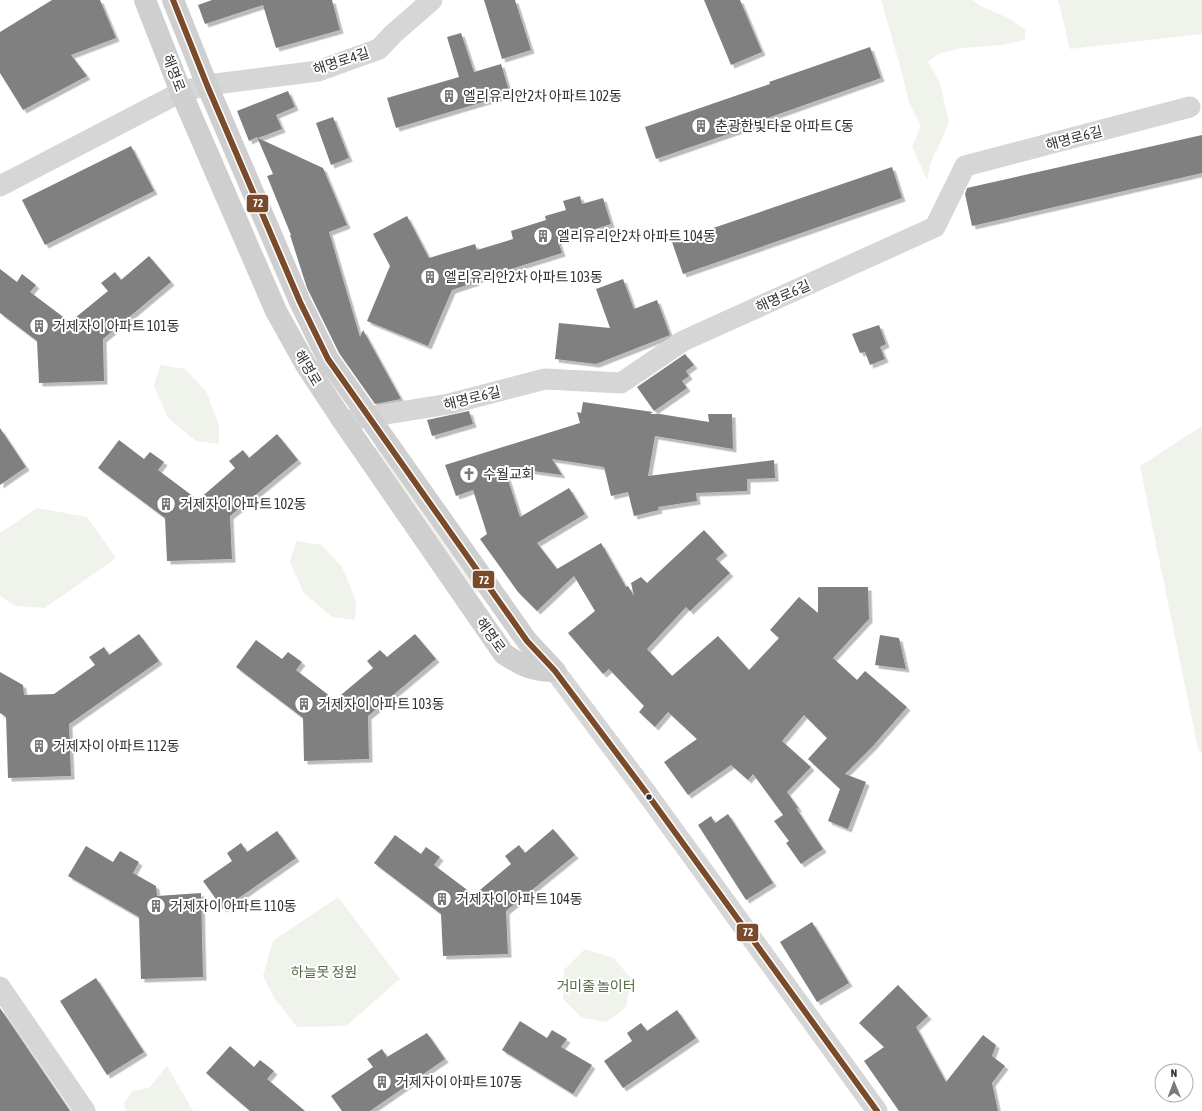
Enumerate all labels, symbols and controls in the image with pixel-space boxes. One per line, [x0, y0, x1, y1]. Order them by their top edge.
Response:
street label: 해명로4길 [311, 44, 371, 78]
street label: 해명로 [160, 52, 188, 94]
building icon: 엘리유리안2차 아파트 102동 [438, 85, 460, 107]
place label: 엘리유리안2차 아파트 102동 [463, 88, 622, 104]
building icon: 춘광한빛타운 아파트 C동 [690, 115, 712, 137]
place label: 춘광한빛타운 아파트 C동 [715, 118, 854, 134]
street label: 해명로6길 [1044, 123, 1104, 153]
line badge: 72 [246, 194, 269, 213]
text: 72 [253, 197, 263, 209]
building icon: 엘리유리안2차 아파트 104동 [532, 225, 554, 247]
place label: 엘리유리안2차 아파트 104동 [557, 228, 716, 244]
building icon: 엘리유리안2차 아파트 103동 [419, 266, 441, 288]
place label: 엘리유리안2차 아파트 103동 [444, 269, 603, 285]
street label: 해명로6길 [753, 277, 813, 315]
building icon: 거제자이 아파트 101동 [28, 315, 50, 337]
place label: 거제자이 아파트 101동 [53, 318, 180, 334]
street label: 해명로 [291, 347, 325, 389]
street label: 해명로6길 [442, 383, 502, 413]
church icon: 수월교회 [458, 463, 480, 485]
place label: 수월교회 [483, 466, 535, 482]
building icon: 거제자이 아파트 102동 [155, 493, 177, 515]
place label: 거제자이 아파트 102동 [180, 496, 307, 512]
line badge: 72 [472, 570, 495, 589]
text: 72 [479, 574, 489, 586]
street label: 해명로 [473, 615, 509, 655]
building icon: 거제자이 아파트 103동 [293, 693, 315, 715]
place label: 거제자이 아파트 103동 [318, 696, 445, 712]
building icon: 거제자이 아파트 112동 [28, 735, 50, 757]
place label: 거제자이 아파트 112동 [53, 738, 180, 754]
unlabelled marker [644, 792, 654, 802]
building icon: 거제자이 아파트 104동 [431, 888, 453, 910]
place label: 거제자이 아파트 104동 [456, 891, 583, 907]
building icon: 거제자이 아파트 110동 [145, 895, 167, 917]
place label: 거제자이 아파트 110동 [170, 898, 297, 914]
line badge: 72 [736, 923, 759, 942]
text: 72 [743, 926, 753, 938]
park label: 하늘못 정원 [291, 964, 357, 980]
park label: 거미줄 놀이터 [556, 978, 636, 994]
north arrow [1154, 1063, 1194, 1103]
text: N [1170, 1067, 1177, 1079]
building icon: 거제자이 아파트 107동 [371, 1071, 393, 1093]
place label: 거제자이 아파트 107동 [396, 1074, 523, 1090]

